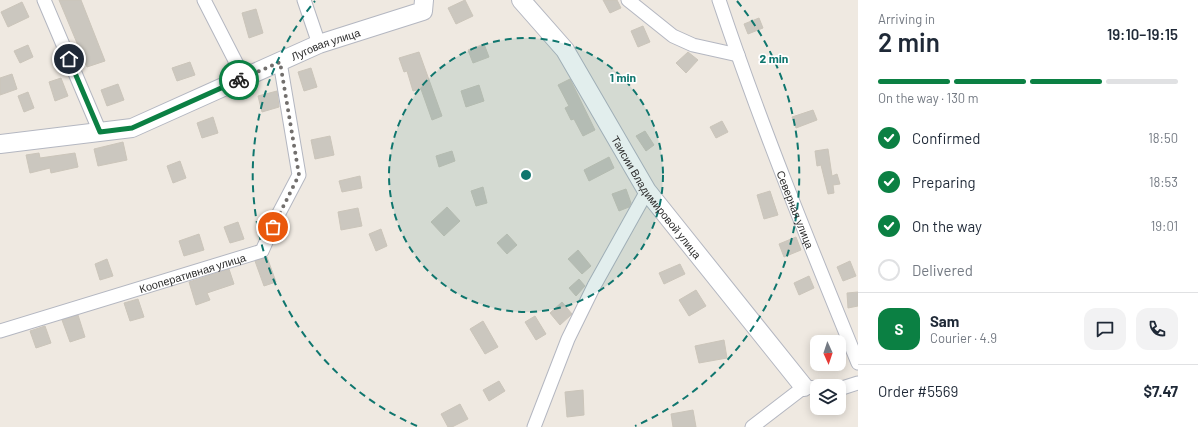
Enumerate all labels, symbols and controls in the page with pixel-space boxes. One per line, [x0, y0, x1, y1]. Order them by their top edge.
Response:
text: Arriving in [878, 11, 935, 27]
street label: Луговая улица [289, 25, 362, 62]
text: 19:10–19:15 [1107, 25, 1178, 43]
text: 2 min [878, 26, 940, 57]
pin [52, 42, 86, 76]
icon: home [58, 48, 80, 70]
text: 2 min [760, 51, 788, 65]
courier [219, 60, 259, 100]
icon: bike [228, 69, 250, 91]
text: 1 min [610, 70, 636, 84]
text: On the way · 130 m [878, 90, 979, 106]
icon: check [878, 127, 900, 149]
text: Confirmed [912, 129, 980, 147]
text: 18:50 [1148, 130, 1178, 146]
street label: Таисии Владимировой улица [609, 133, 705, 261]
centre of rings [519, 168, 533, 182]
street label: Северная улица [775, 168, 818, 251]
icon: check [878, 171, 900, 193]
text: Preparing [912, 173, 976, 191]
text: 18:53 [1149, 174, 1178, 190]
pin [256, 210, 290, 244]
icon: check [878, 215, 900, 237]
icon: bag [262, 216, 284, 238]
text: On the way [912, 217, 982, 235]
text: 19:01 [1151, 218, 1178, 234]
street label: Кооперативная улица [138, 250, 248, 295]
text: Delivered [912, 261, 973, 279]
button: chat [1084, 308, 1126, 350]
button: phone [1136, 308, 1178, 350]
text: Sam [930, 312, 959, 330]
text: S [895, 320, 903, 338]
text: Courier · 4.9 [930, 330, 997, 346]
north arrow [810, 335, 846, 371]
map controls [810, 335, 846, 415]
button: layers [810, 379, 846, 415]
text: Order #5569 [878, 382, 958, 400]
text: $7.47 [1143, 382, 1178, 400]

